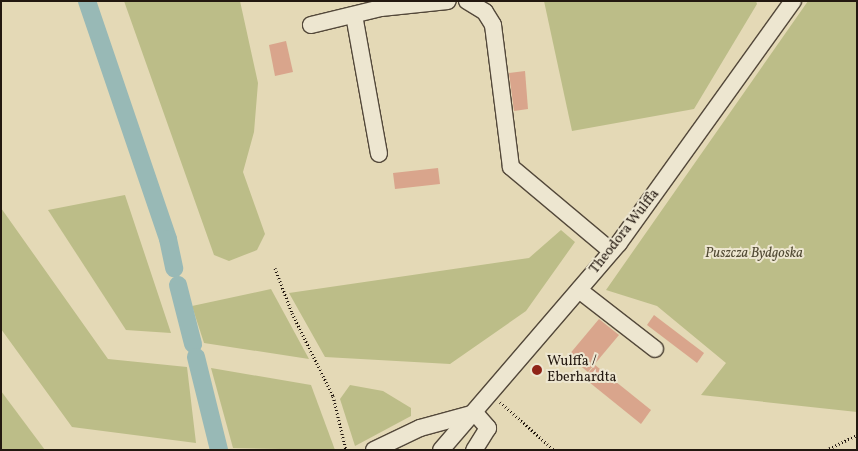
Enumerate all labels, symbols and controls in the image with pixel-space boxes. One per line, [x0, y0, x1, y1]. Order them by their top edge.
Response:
street label: Theodora Wulffa [587, 186, 663, 278]
park label: Puszcza Bydgoska [705, 246, 803, 262]
place label: Wulffa / Eberhardta [547, 354, 617, 387]
marker: Wulffa / Eberhardta [531, 364, 543, 376]

